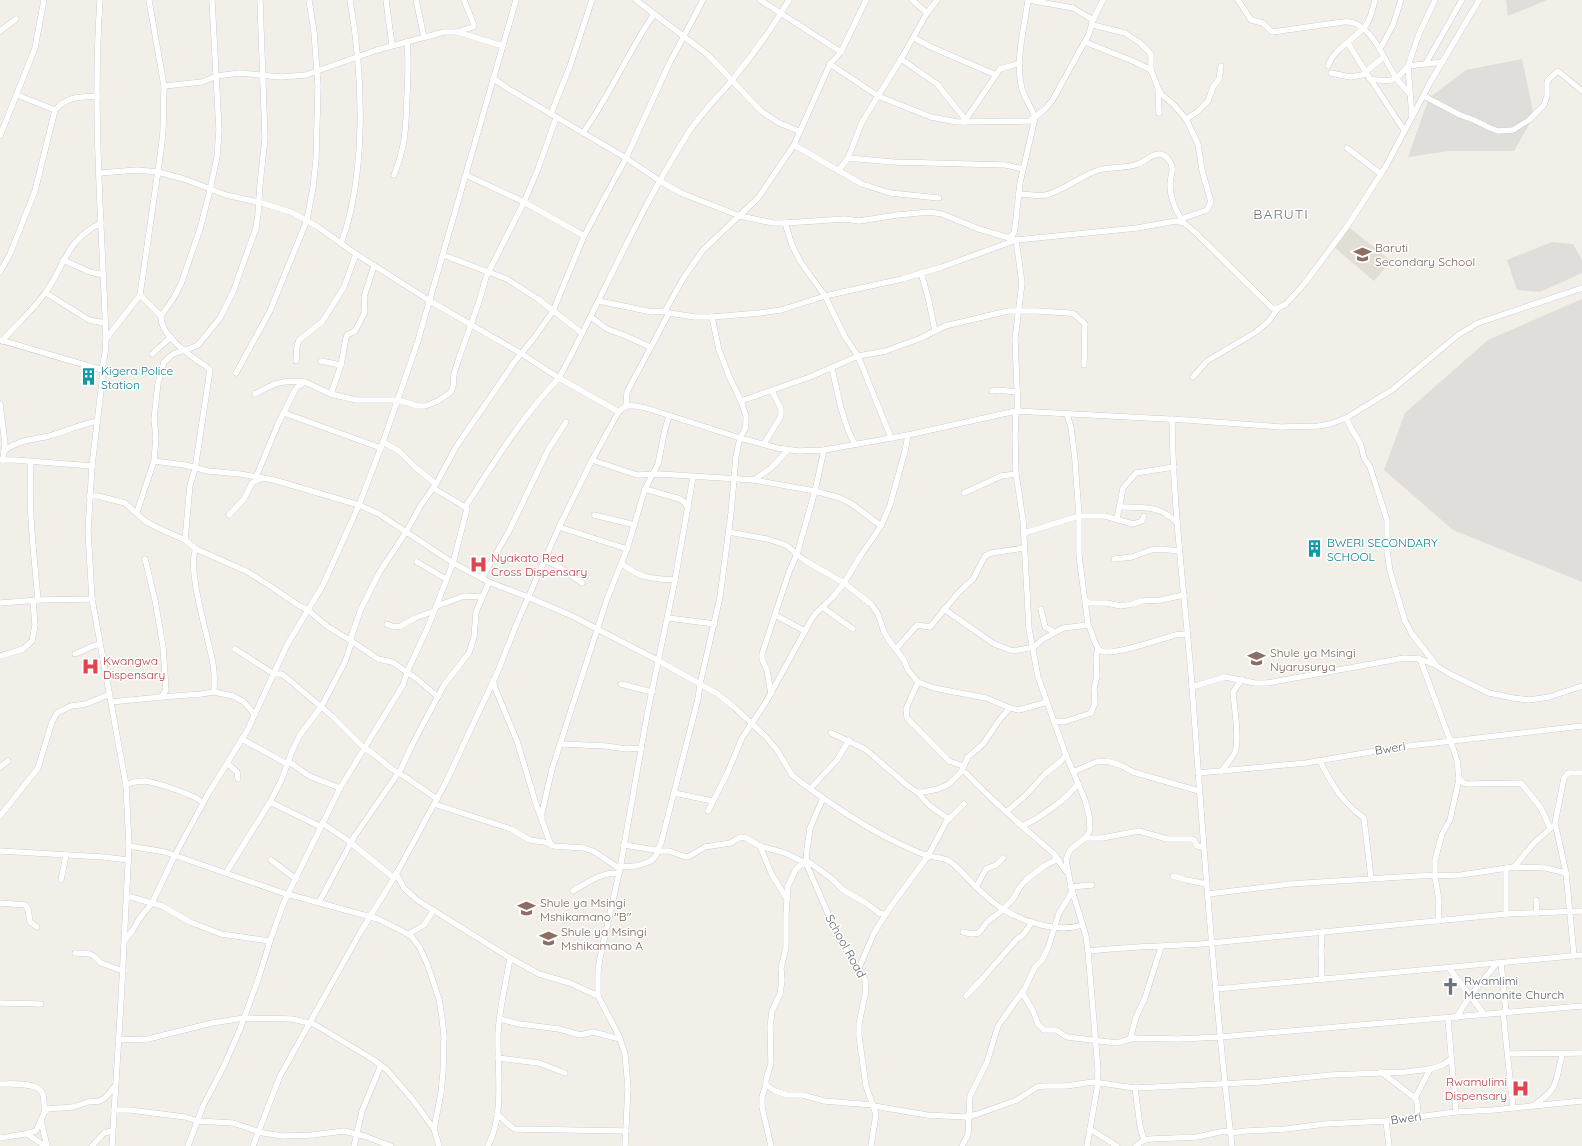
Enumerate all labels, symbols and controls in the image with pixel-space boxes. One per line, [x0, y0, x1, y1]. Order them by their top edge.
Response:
district label: BARUTI [1253, 205, 1309, 223]
place label: Baruti Secondary School [1375, 240, 1475, 269]
school or university icon: Baruti Secondary School [1352, 244, 1372, 264]
place label: Kigera Police Station [101, 363, 174, 392]
building icon: Kigera Police Station [78, 367, 98, 387]
place label: BWERI SECONDARY SCHOOL [1327, 535, 1438, 564]
building icon: BWERI SECONDARY SCHOOL [1304, 539, 1324, 559]
place label: Nyakato Red Cross Dispensary [491, 550, 587, 579]
hospital icon: Nyakato Red Cross Dispensary [468, 554, 488, 574]
place label: Shule ya Msingi Nyarusurya [1270, 645, 1356, 674]
school or university icon: Shule ya Msingi Nyarusurya [1247, 649, 1267, 669]
place label: Kwangwa Dispensary [103, 653, 165, 682]
hospital icon: Kwangwa Dispensary [80, 657, 100, 677]
street label: Bweri [1374, 738, 1406, 758]
place label: Shule ya Msingi Mshikamano "B" [540, 895, 632, 924]
school or university icon: Shule ya Msingi Mshikamano "B" [517, 899, 537, 919]
street label: School Road [822, 912, 870, 980]
place label: Shule ya Msingi Mshikamano A [561, 924, 647, 953]
school or university icon: Shule ya Msingi Mshikamano A [538, 928, 558, 948]
place label: Rwamlimi Mennonite Church [1464, 973, 1564, 1002]
church icon: Rwamlimi Mennonite Church [1441, 977, 1461, 997]
place label: Rwamulimi Dispensary [1445, 1074, 1507, 1103]
hospital icon: Rwamulimi Dispensary [1510, 1078, 1530, 1098]
street label: Bweri [1390, 1108, 1422, 1128]

